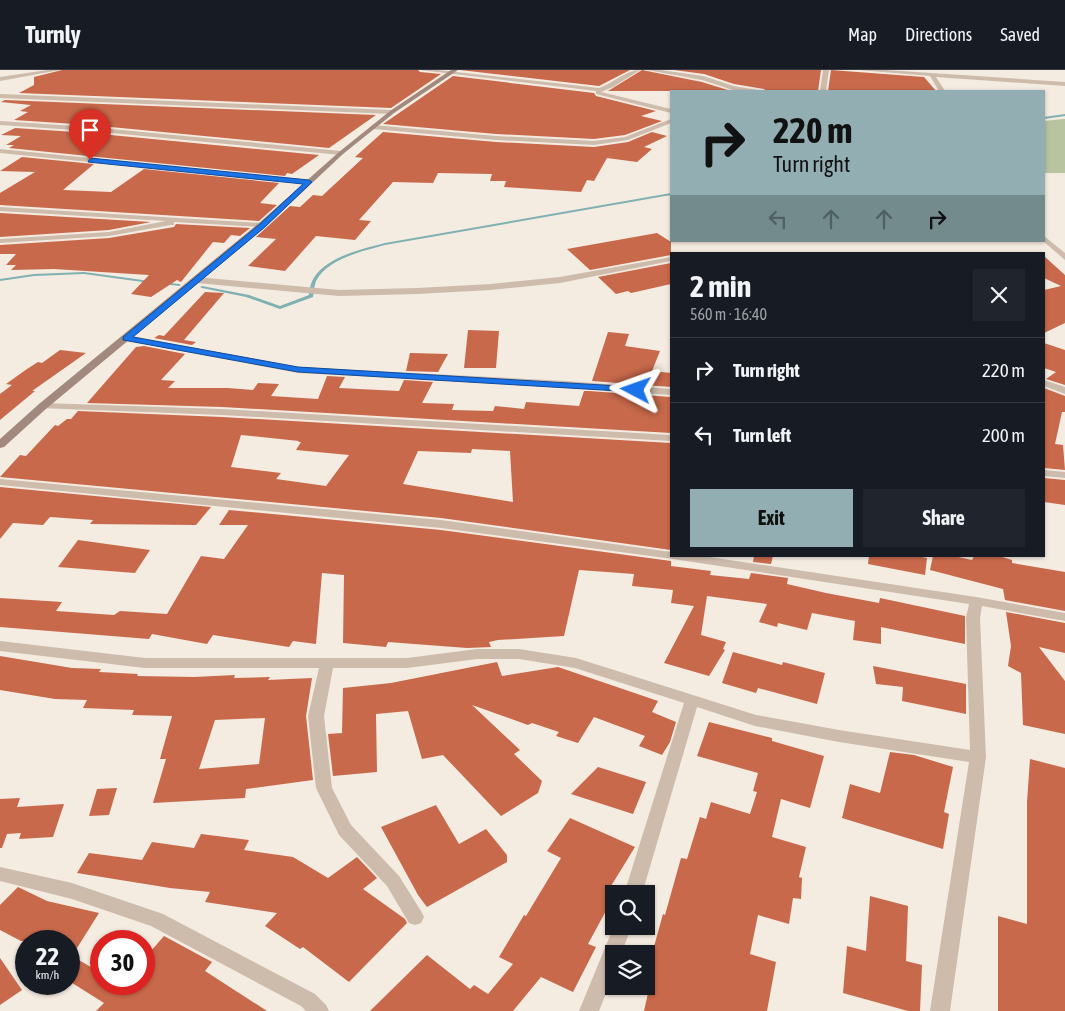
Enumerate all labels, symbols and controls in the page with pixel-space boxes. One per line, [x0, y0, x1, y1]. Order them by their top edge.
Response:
text: Turnly [25, 21, 81, 48]
text: Map [848, 24, 877, 45]
text: Directions [905, 24, 972, 45]
text: Saved [1000, 24, 1040, 45]
pin [69, 109, 111, 160]
icon: right [690, 110, 755, 175]
text: 220 m [773, 110, 852, 150]
icon: arrive [76, 116, 104, 144]
text: Turn right [773, 151, 850, 177]
icon: left [764, 205, 792, 233]
icon: ahead [817, 205, 845, 233]
icon: ahead [870, 205, 898, 233]
icon: right [923, 205, 951, 233]
text: 2 min [690, 269, 751, 303]
button: close [973, 269, 1025, 321]
text: 560 m · 16:40 [690, 305, 767, 323]
icon: right [690, 356, 718, 384]
text: Turn right [733, 359, 800, 381]
text: 220 m [982, 359, 1025, 381]
position arrow [609, 363, 661, 415]
icon: left [690, 421, 718, 449]
text: Turn left [733, 424, 791, 446]
text: 200 m [982, 424, 1025, 446]
button: Exit [690, 489, 853, 547]
button: Share [863, 489, 1025, 547]
map controls [605, 885, 655, 995]
button: search [605, 885, 655, 935]
speed limit sign: 30 [90, 930, 155, 995]
text: 22 [36, 942, 59, 970]
button: layers [605, 945, 655, 995]
text: km/h [36, 968, 59, 982]

